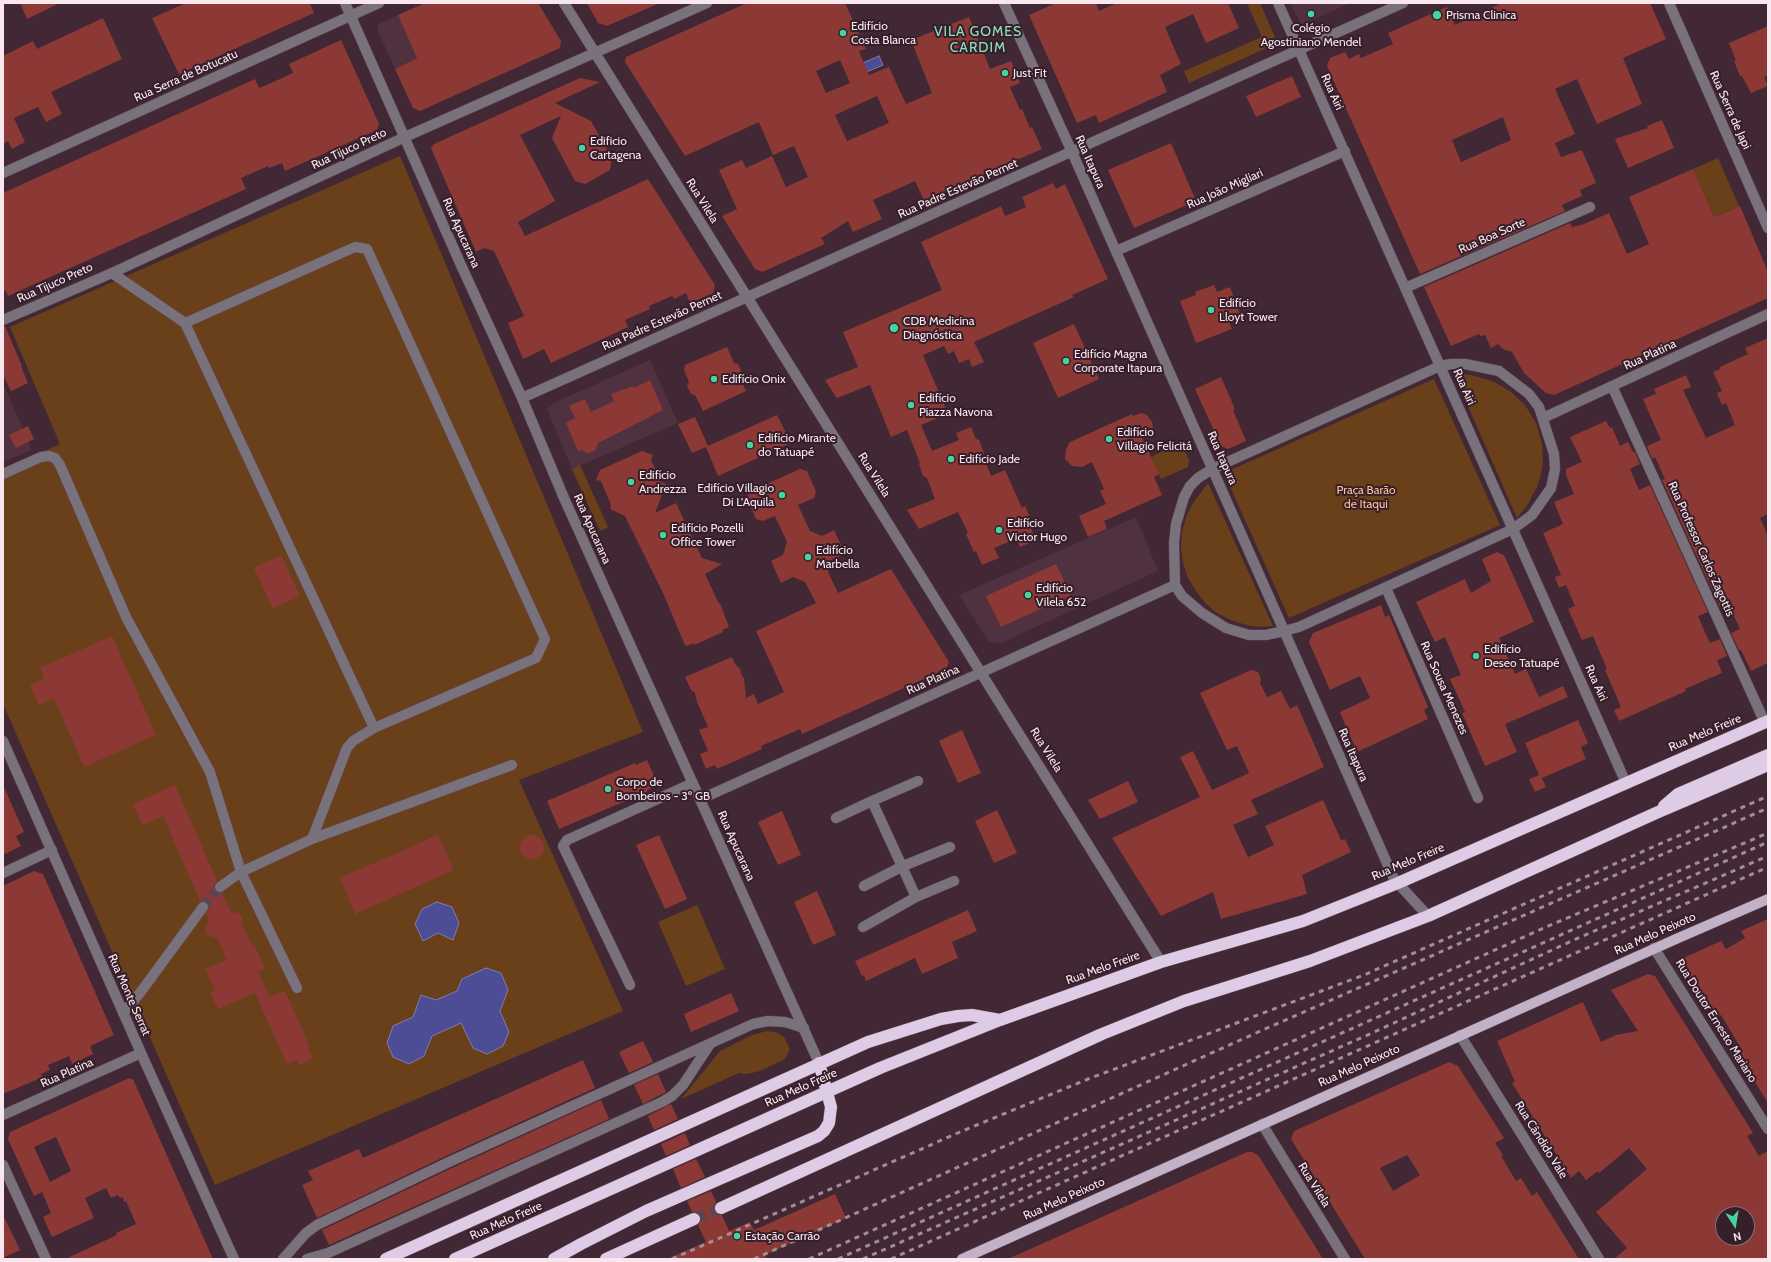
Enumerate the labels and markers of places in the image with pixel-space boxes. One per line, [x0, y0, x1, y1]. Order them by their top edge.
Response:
place label: Prisma Clinica [1446, 8, 1516, 22]
marker: Colégio Agostiniano Mendel [1306, 9, 1316, 19]
marker: Prisma Clinica [1431, 9, 1443, 21]
place label: Edifício Costa Blanca [851, 19, 916, 47]
place label: Colégio Agostiniano Mendel [1261, 21, 1361, 49]
marker: Edifício Costa Blanca [838, 28, 848, 38]
place label: Just Fit [1013, 66, 1047, 80]
marker: Just Fit [1000, 68, 1010, 78]
place label: Edificio Cartagena [590, 134, 641, 162]
marker: Edificio Cartagena [577, 143, 587, 153]
place label: Edifício Lloyt Tower [1219, 296, 1278, 324]
marker: Edifício Lloyt Tower [1206, 305, 1216, 315]
place label: CDB Medicina Diagnóstica [903, 314, 974, 342]
marker: CDB Medicina Diagnóstica [888, 322, 900, 334]
place label: Edifício Magna Corporate Itapura [1074, 347, 1162, 375]
marker: Edifício Magna Corporate Itapura [1061, 356, 1071, 366]
place label: Edifício Onix [722, 372, 786, 386]
marker: Edifício Onix [709, 374, 719, 384]
place label: Edifício Piazza Navona [919, 391, 993, 419]
marker: Edifício Piazza Navona [906, 400, 916, 410]
place label: Edifício Villagio Felicitá [1117, 425, 1192, 453]
place label: Edifício Mirante do Tatuapé [758, 431, 836, 459]
marker: Edifício Villagio Felicitá [1104, 434, 1114, 444]
marker: Edifício Mirante do Tatuapé [745, 440, 755, 450]
place label: Edifício Jade [959, 452, 1020, 466]
marker: Edifício Jade [946, 454, 956, 464]
place label: Edifício Andrezza [639, 468, 687, 496]
marker: Edifício Andrezza [626, 477, 636, 487]
place label: Edifício Villagio Di L'Aquila [697, 481, 774, 509]
marker: Edifício Villagio Di L'Aquila [777, 490, 787, 500]
place label: Edifício Victor Hugo [1007, 516, 1067, 544]
place label: Edifício Pozelli Office Tower [671, 521, 744, 549]
marker: Edifício Victor Hugo [994, 525, 1004, 535]
marker: Edifício Pozelli Office Tower [658, 530, 668, 540]
place label: Edifício Marbella [816, 543, 859, 571]
marker: Edifício Marbella [803, 552, 813, 562]
place label: Edifício Vilela 652 [1036, 581, 1086, 609]
marker: Edifício Vilela 652 [1023, 590, 1033, 600]
place label: Edifício Deseo Tatuapé [1484, 642, 1559, 670]
marker: Edifício Deseo Tatuapé [1471, 651, 1481, 661]
place label: Corpo de Bombeiros - 3º GB [616, 775, 710, 803]
marker: Corpo de Bombeiros - 3º GB [603, 784, 613, 794]
place label: Estação Carrão [745, 1229, 820, 1243]
marker: Estação Carrão [732, 1231, 742, 1241]

